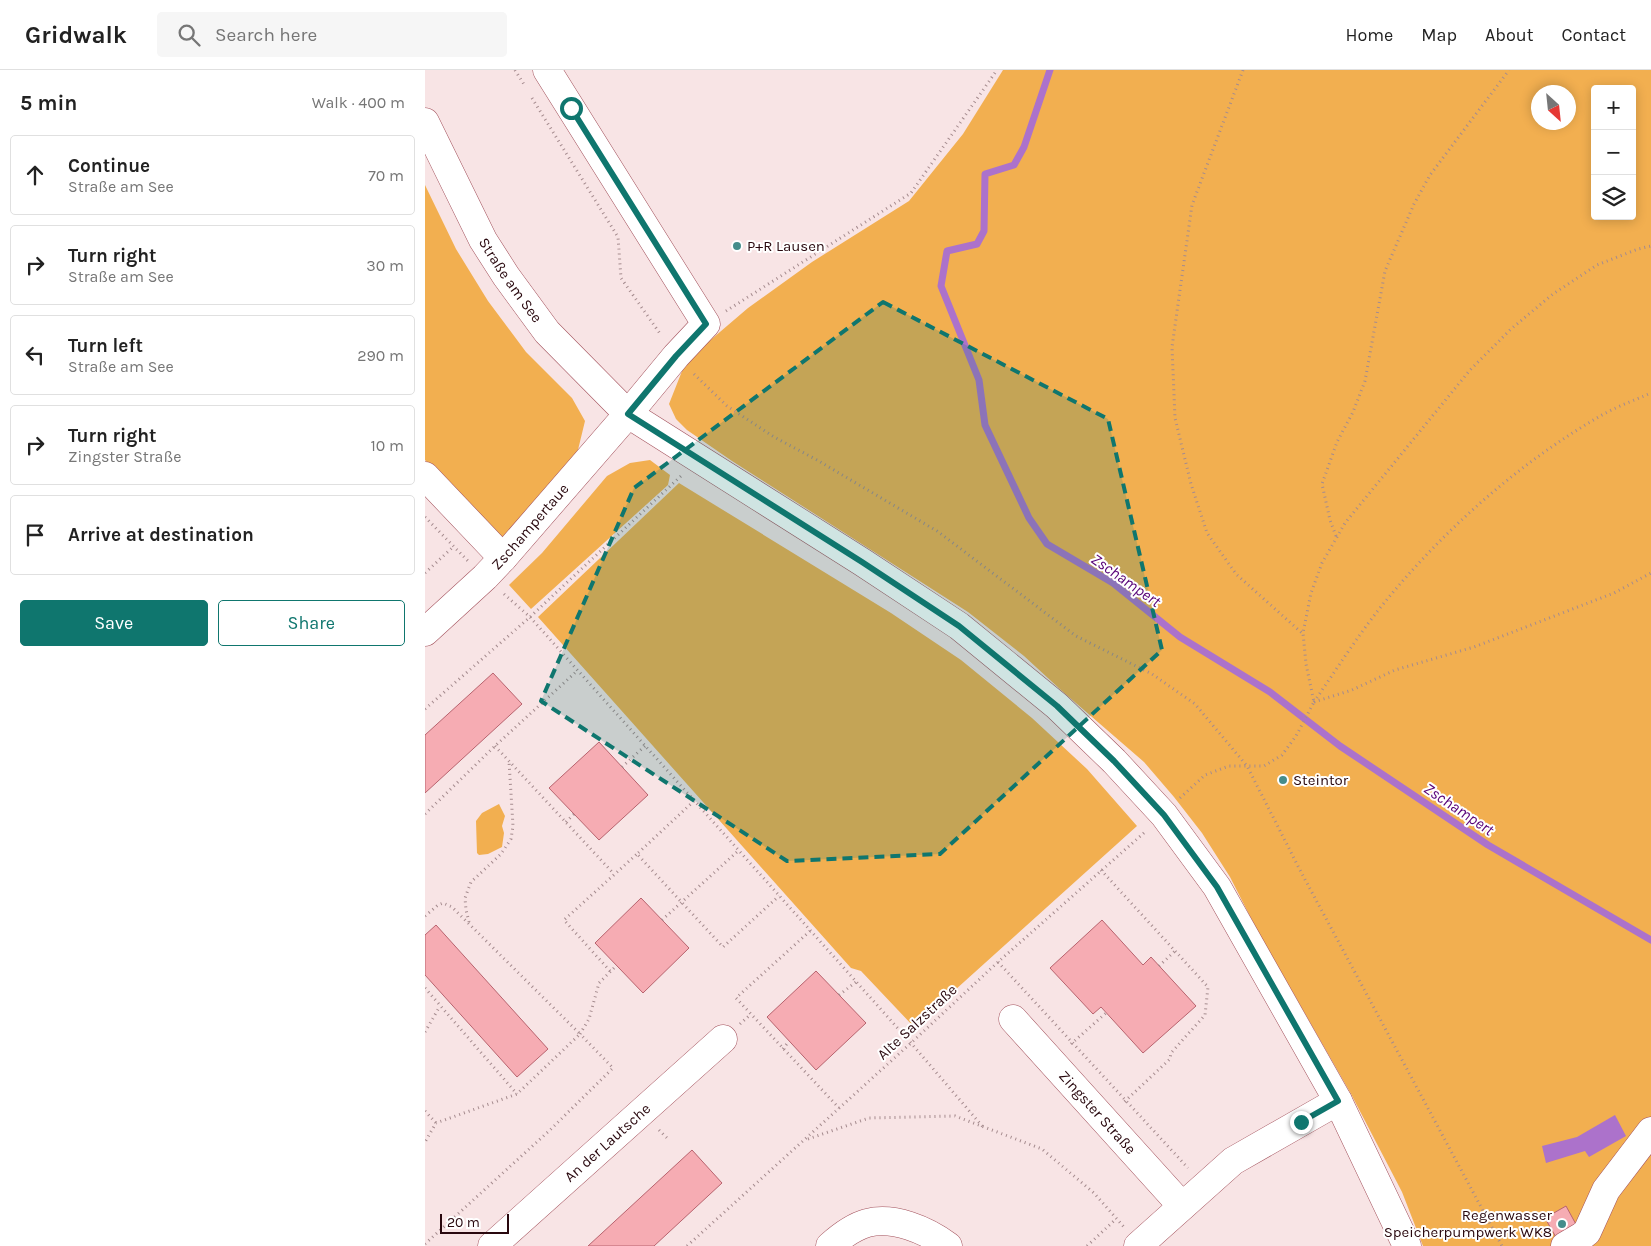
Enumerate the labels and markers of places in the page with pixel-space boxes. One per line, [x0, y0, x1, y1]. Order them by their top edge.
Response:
place label: P+R Lausen [747, 237, 825, 255]
marker: P+R Lausen [731, 240, 743, 252]
place label: Steintor [1293, 771, 1349, 789]
marker: Steintor [1277, 774, 1289, 786]
place label: Regenwasser Speicherpumpwerk WK8 [1384, 1206, 1553, 1241]
marker: Regenwasser Speicherpumpwerk WK8 [1556, 1218, 1568, 1230]

